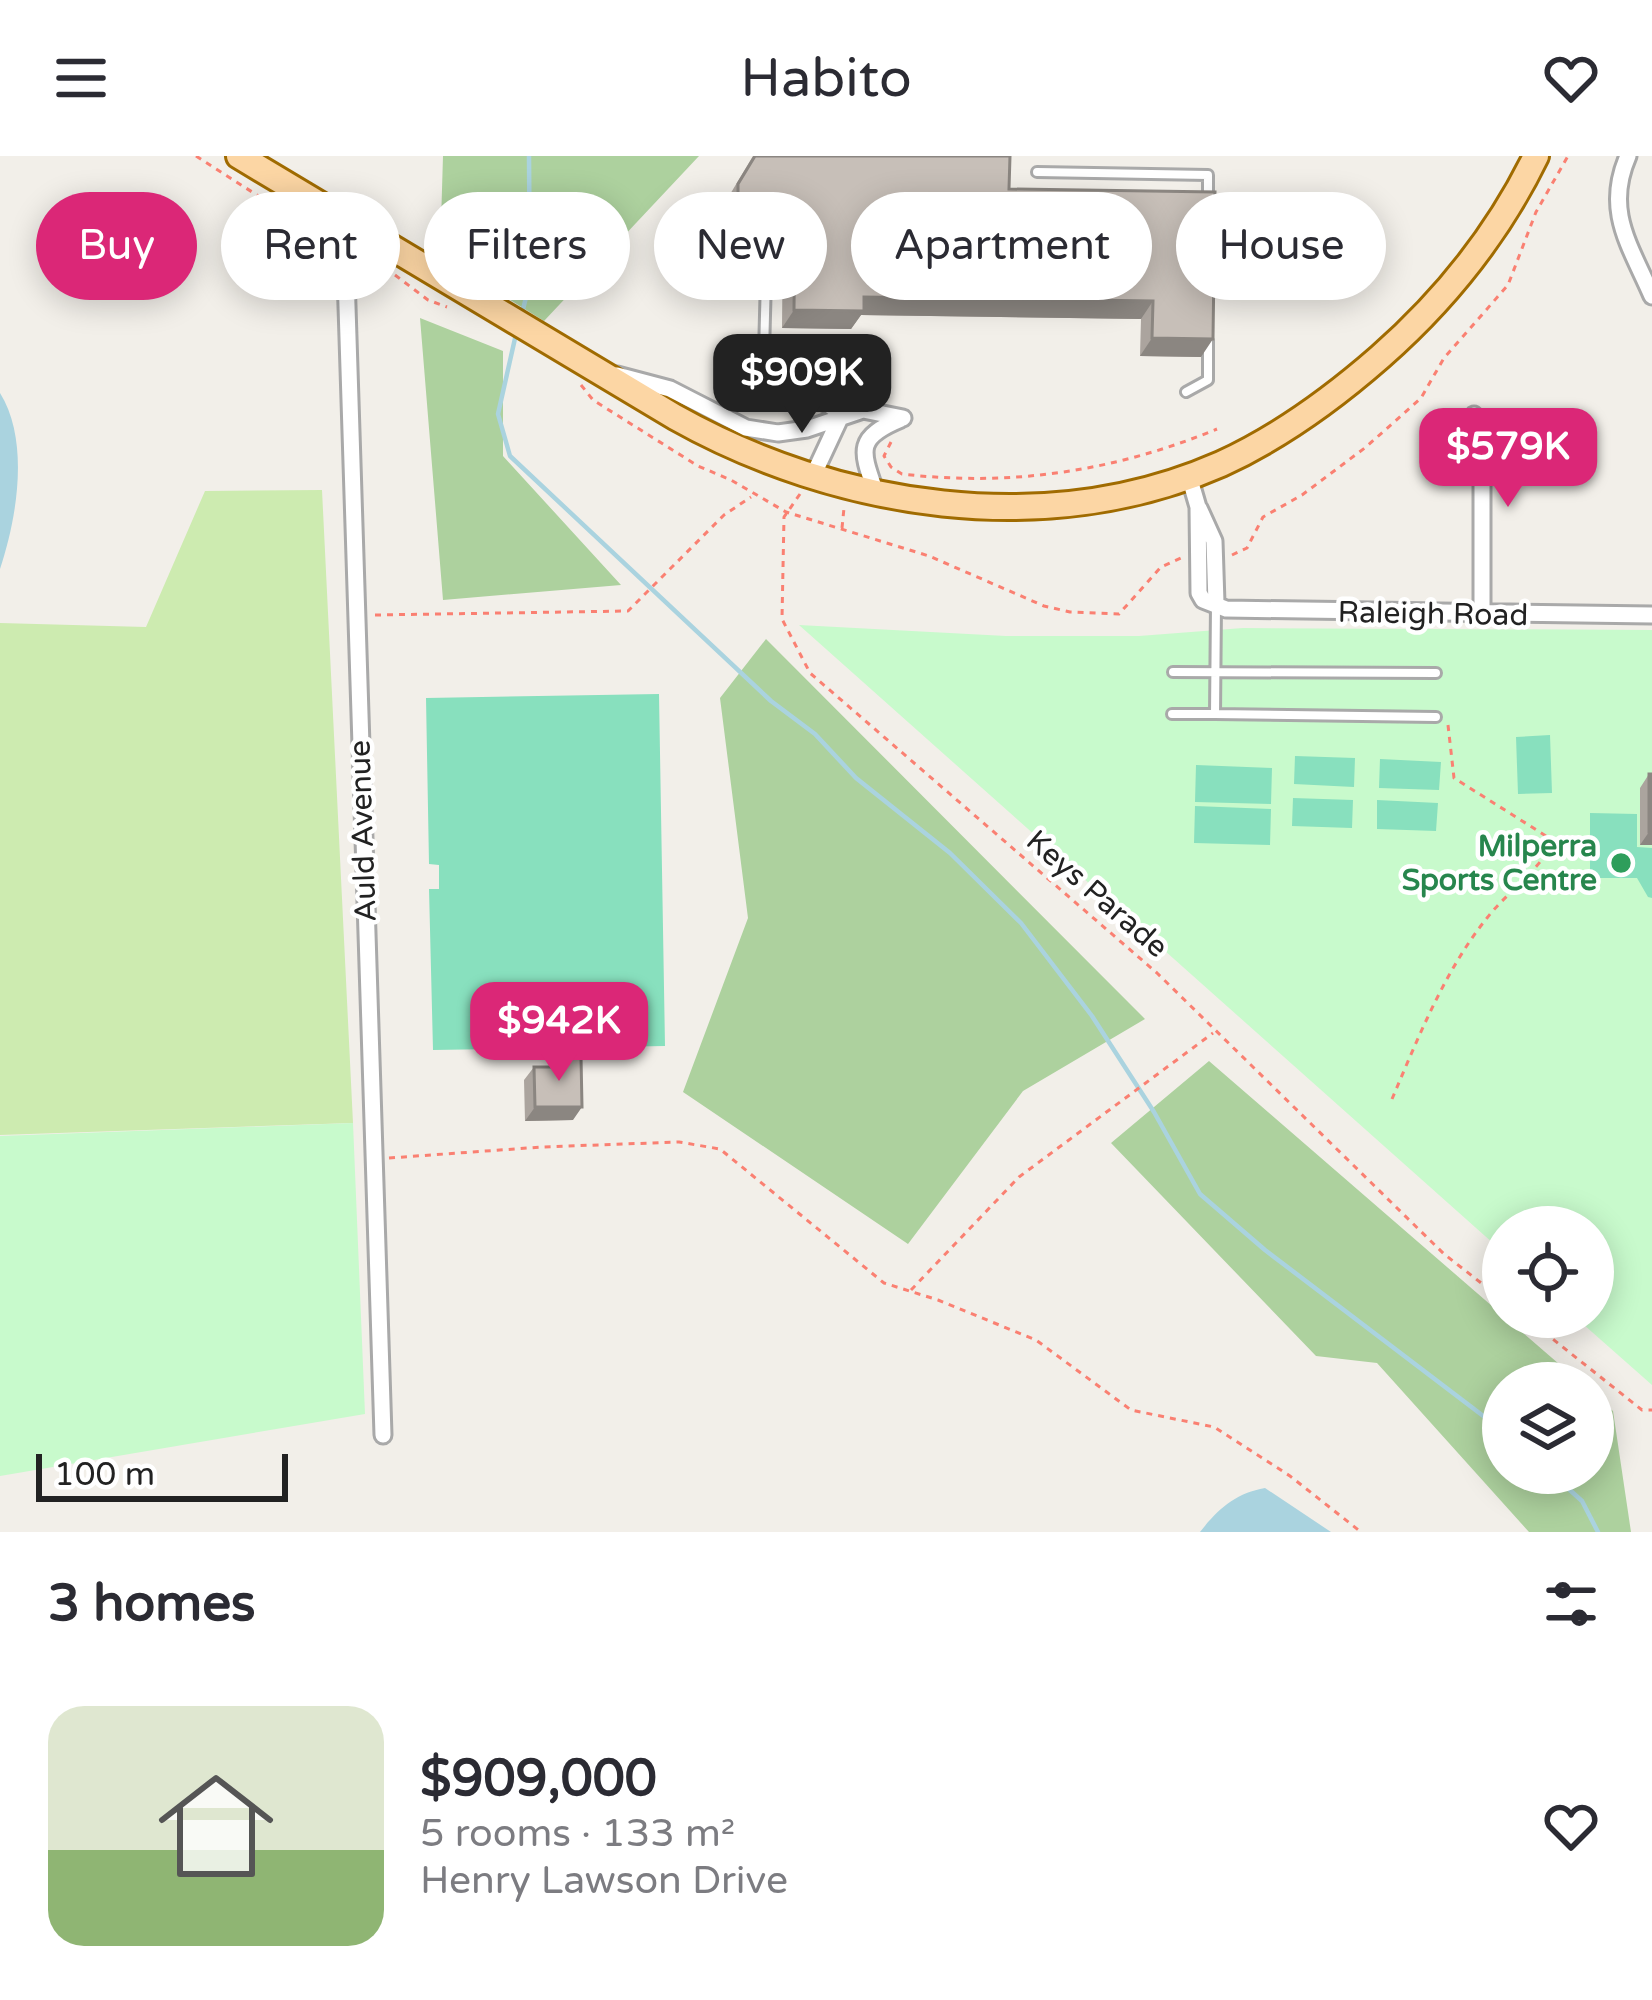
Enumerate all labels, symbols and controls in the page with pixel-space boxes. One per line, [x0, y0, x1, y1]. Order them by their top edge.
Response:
icon: menu [48, 45, 114, 111]
icon: heart [1538, 45, 1604, 111]
text: Habito [740, 46, 912, 111]
chip: Buy [36, 192, 197, 300]
chip: Rent [221, 192, 400, 300]
chip: Filters [424, 192, 630, 300]
chip: New [654, 192, 827, 300]
chip: Apartment [851, 192, 1152, 300]
chip: House [1176, 192, 1386, 300]
pin: $909K [718, 334, 886, 436]
text: $909K [740, 349, 864, 396]
pin: $579K [1424, 408, 1592, 510]
text: $579K [1446, 423, 1570, 470]
street label: Raleigh Road [1337, 594, 1529, 634]
street label: Auld Avenue [341, 740, 385, 922]
street label: Keys Parade [1019, 822, 1175, 966]
place label: Milperra Sports Centre [1402, 828, 1597, 899]
marker: Milperra Sports Centre [1608, 850, 1634, 876]
pin: $942K [475, 982, 643, 1084]
text: $942K [497, 997, 621, 1044]
map controls [1482, 1206, 1614, 1494]
button: locate [1482, 1206, 1614, 1338]
button: layers [1482, 1362, 1614, 1494]
scale bar [36, 1448, 288, 1501]
text: 100 m [54, 1455, 155, 1494]
icon: filters [1538, 1571, 1604, 1637]
text: 3 homes [48, 1573, 256, 1635]
text: $909,000 [420, 1748, 657, 1810]
icon: home [144, 1754, 288, 1898]
icon: heart [1538, 1793, 1604, 1859]
text: 5 rooms · 133 m² [420, 1810, 735, 1857]
text: Henry Lawson Drive [420, 1857, 788, 1904]

